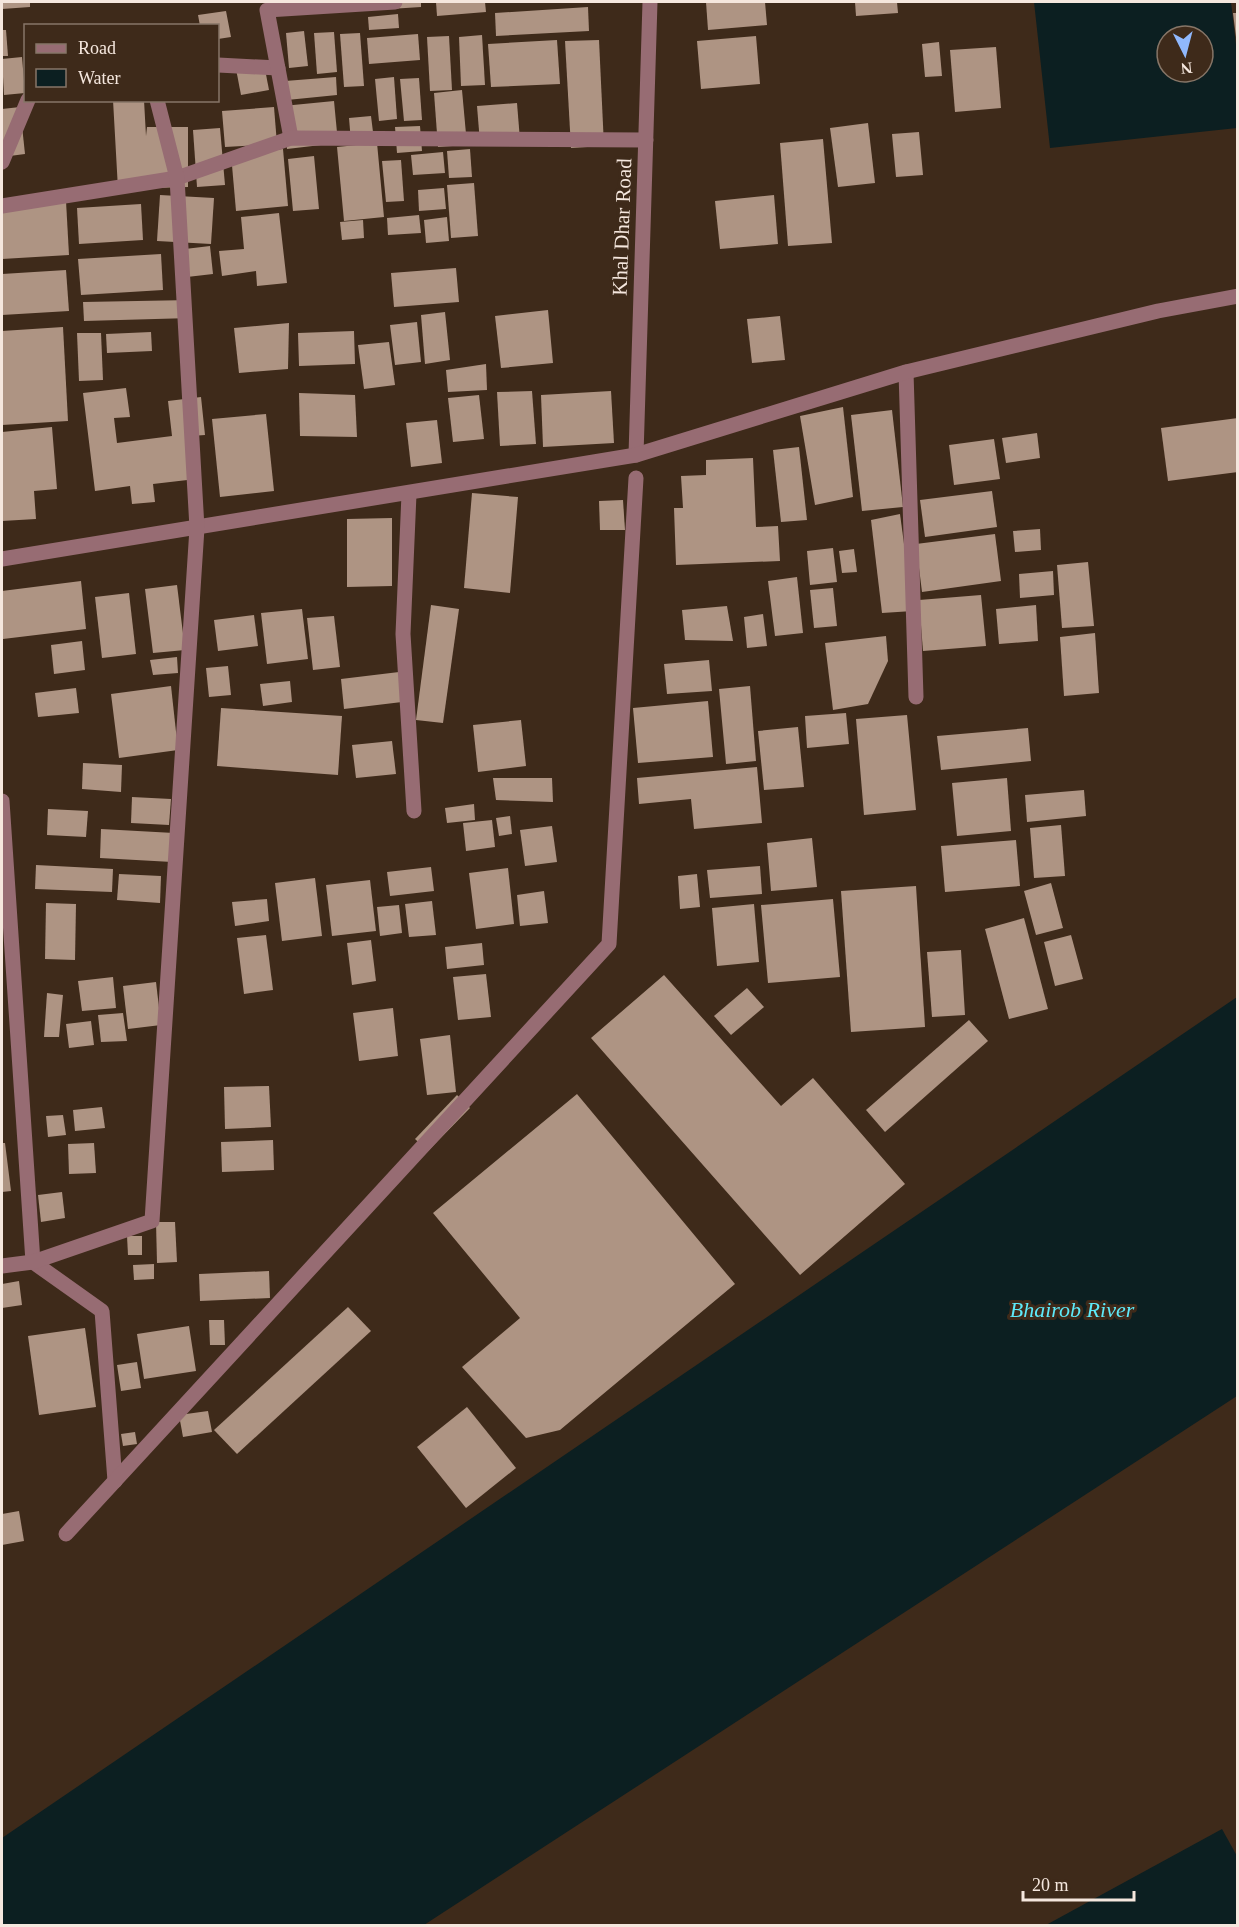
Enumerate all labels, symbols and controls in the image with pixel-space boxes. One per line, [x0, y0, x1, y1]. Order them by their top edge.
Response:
legend [24, 24, 219, 102]
north arrow [1155, 24, 1215, 84]
text: Road [78, 38, 116, 58]
text: N [1179, 59, 1193, 78]
text: Water [78, 68, 121, 88]
street label: Khal Dhar Road [608, 157, 636, 296]
water label: Bhairob River [1010, 1297, 1135, 1322]
scale bar [1023, 1864, 1134, 1902]
text: 20 m [1032, 1875, 1069, 1895]

